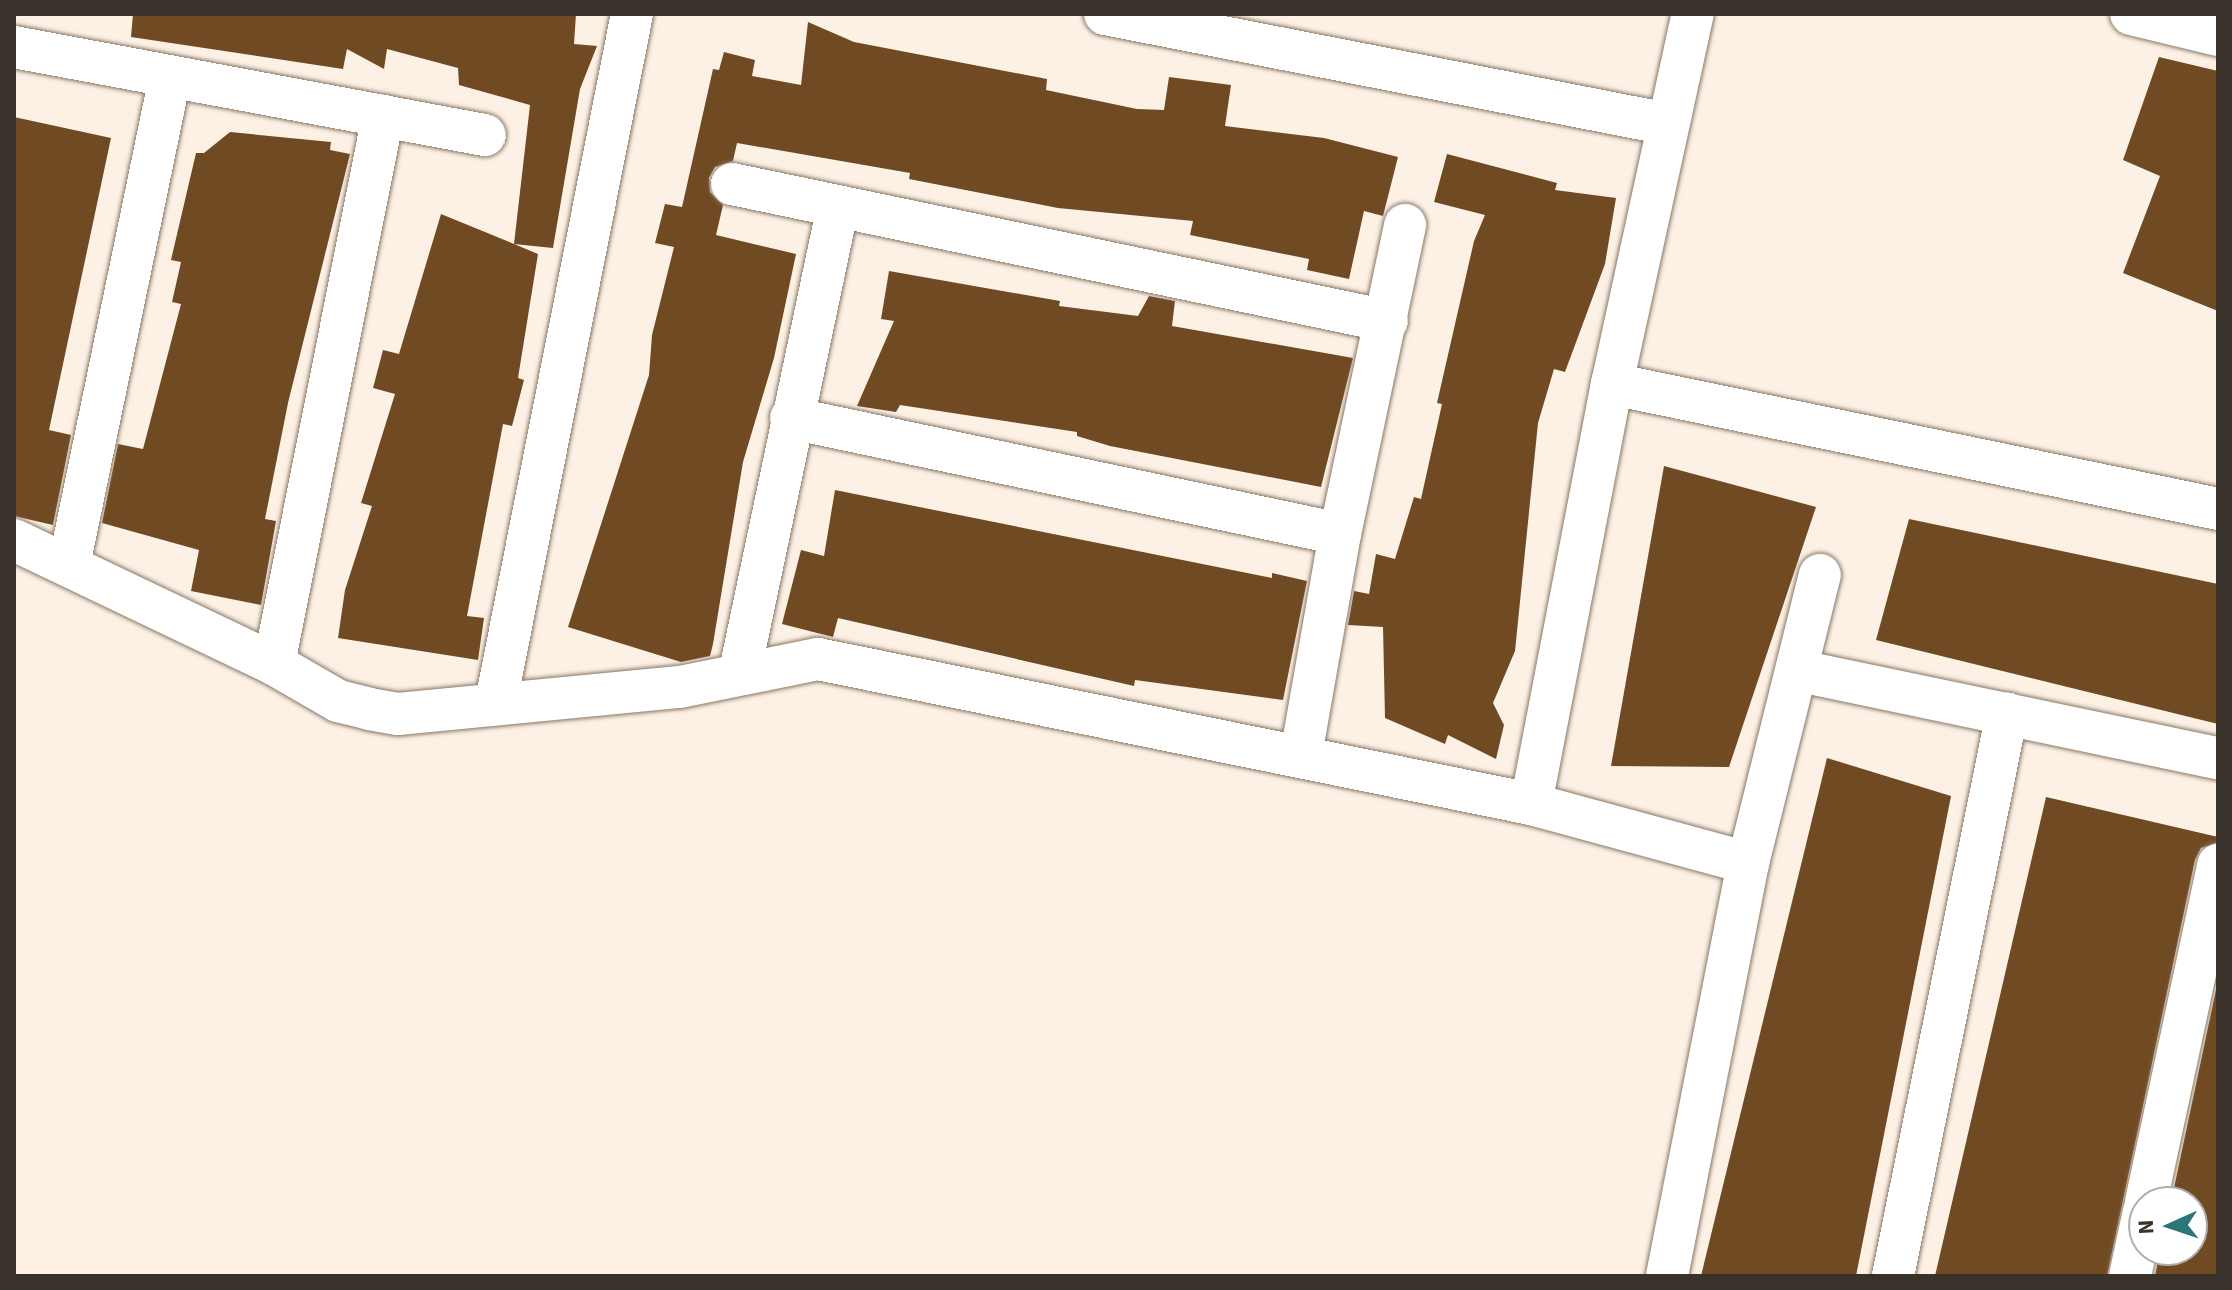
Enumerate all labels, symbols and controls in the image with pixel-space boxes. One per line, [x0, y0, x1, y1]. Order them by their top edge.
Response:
north arrow [2128, 1186, 2208, 1266]
text: N [2130, 1219, 2162, 1235]

